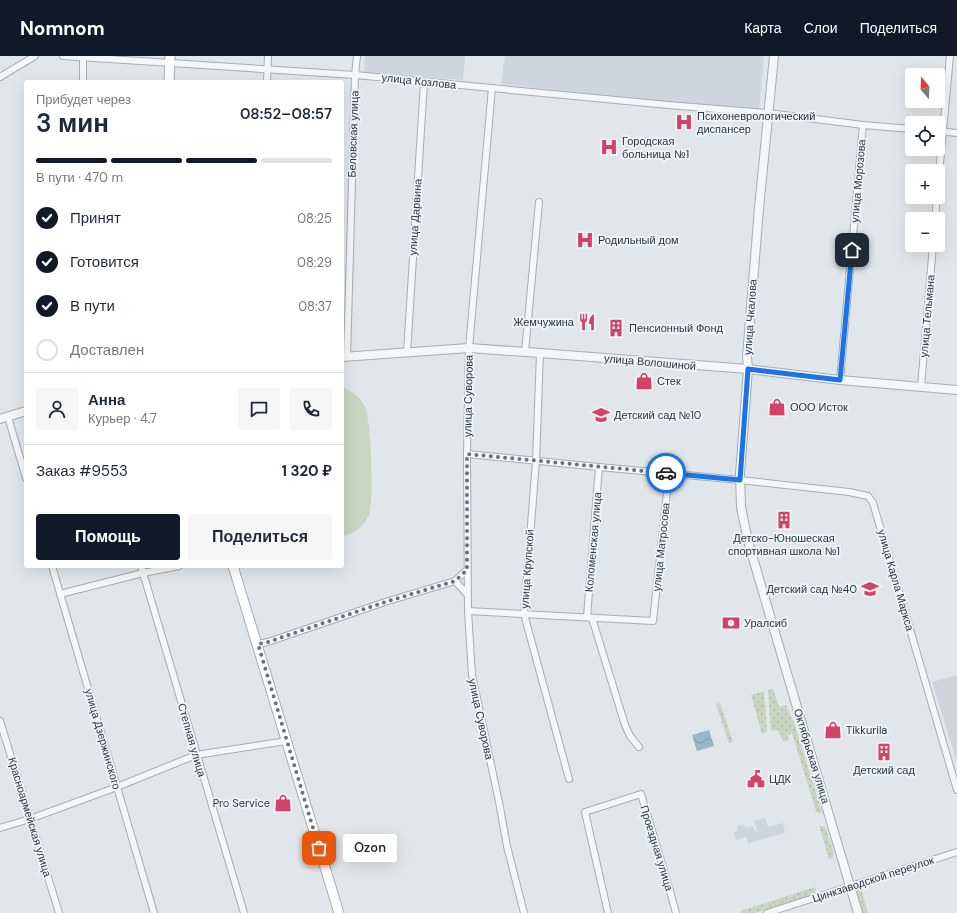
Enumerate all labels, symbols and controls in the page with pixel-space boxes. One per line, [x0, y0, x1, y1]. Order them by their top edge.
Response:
text: Nomnom [20, 16, 105, 41]
text: Карта [744, 19, 782, 37]
text: Слои [804, 19, 838, 37]
text: Поделиться [860, 19, 937, 37]
north arrow [905, 68, 945, 108]
map controls [905, 68, 945, 252]
street label: улица Козлова [381, 70, 458, 92]
street label: Беловская улица [344, 89, 362, 178]
text: Прибудет через [36, 91, 131, 108]
text: 08:52–08:57 [240, 104, 332, 124]
text: 3 мин [36, 106, 109, 140]
place label: Психоневрологический диспансер [697, 109, 815, 136]
hospital icon: Психоневрологический диспансер [674, 112, 694, 132]
button: locate [905, 116, 945, 156]
place label: Городская больница №1 [622, 134, 689, 161]
hospital icon: Городская больница №1 [599, 137, 619, 157]
street label: улица Морозова [847, 138, 869, 223]
button: + [905, 164, 945, 204]
text: В пути · 470 m [36, 169, 123, 186]
street label: улица Дарвина [405, 177, 425, 256]
icon: check [36, 207, 58, 229]
text: Принят [70, 208, 121, 228]
text: 08:25 [297, 210, 332, 227]
button: − [905, 212, 945, 252]
hospital icon: Родильный дом [575, 230, 595, 250]
place label: Родильный дом [598, 233, 679, 247]
pin [835, 233, 869, 267]
icon: home [841, 239, 863, 261]
icon: check [36, 251, 58, 273]
text: Готовится [70, 252, 139, 272]
text: 08:29 [297, 254, 332, 271]
street label: улица Тельмана [916, 273, 938, 358]
street label: улица Чкалова [740, 278, 760, 355]
icon: check [36, 295, 58, 317]
text: В пути [70, 296, 115, 316]
text: 08:37 [298, 298, 332, 315]
restaurant icon: Жемчужина [577, 312, 597, 332]
place label: Жемчужина [513, 315, 575, 329]
building icon: Пенсионный Фонд [606, 318, 626, 338]
place label: Пенсионный Фонд [629, 321, 724, 335]
text: Доставлен [70, 340, 144, 360]
street label: улица Волошиной [603, 351, 697, 373]
street label: улица Суворова [460, 354, 476, 437]
shop icon: Стек [634, 371, 654, 391]
place label: Стек [657, 374, 681, 388]
button: person [36, 388, 78, 430]
button: chat [238, 388, 280, 430]
button: phone [290, 388, 332, 430]
text: Анна [88, 390, 125, 410]
shop icon: ООО Исток [767, 397, 787, 417]
place label: ООО Исток [790, 400, 848, 414]
school or university icon: Детский сад №10 [591, 405, 611, 425]
place label: Детский сад №10 [614, 408, 701, 422]
text: Курьер · 4.7 [88, 410, 157, 427]
courier [646, 453, 686, 493]
text: Заказ #9553 [36, 461, 128, 481]
text: 1 320 ₽ [281, 461, 332, 481]
icon: car [655, 462, 677, 484]
street label: Коломенская улица [582, 490, 604, 593]
street label: улица Матросова [649, 501, 673, 592]
building icon: Детско-Юношеская спортивная школа №1 [774, 510, 794, 530]
button: Помощь [36, 514, 180, 560]
button: Поделиться [188, 514, 332, 560]
street label: улица Карла Маркса [875, 528, 917, 633]
street label: улица Крупской [517, 529, 537, 609]
place label: Детско-Юношеская спортивная школа №1 [728, 531, 840, 558]
school or university icon: Детский сад №40 [860, 579, 880, 599]
place label: Детский сад №40 [766, 582, 857, 596]
bank icon: Уралсиб [721, 613, 741, 633]
place label: Уралсиб [744, 616, 787, 630]
street label: улица Суворова [466, 677, 497, 762]
street label: улица Дзержинского [82, 687, 124, 791]
street label: Степная улица [175, 701, 209, 779]
street label: Октябрьская улица [791, 707, 833, 806]
shop icon: Tikkurila [823, 720, 843, 740]
place label: Tikkurila [846, 723, 887, 737]
building icon: Детский сад [874, 742, 894, 762]
street label: Красноармейская улица [5, 756, 55, 879]
place label: Детский сад [853, 763, 915, 777]
public building icon: ЦДК [746, 769, 766, 789]
place label: ЦДК [769, 772, 792, 786]
shop icon: Pro Service [273, 793, 293, 813]
place label: Pro Service [213, 796, 270, 810]
street label: Проездная улица [637, 804, 677, 893]
pin [302, 831, 336, 865]
callout: Ozon [343, 834, 397, 862]
icon: bag [308, 837, 330, 859]
text: Ozon [354, 839, 386, 856]
street label: Цинкзаводской переулок [810, 853, 936, 905]

